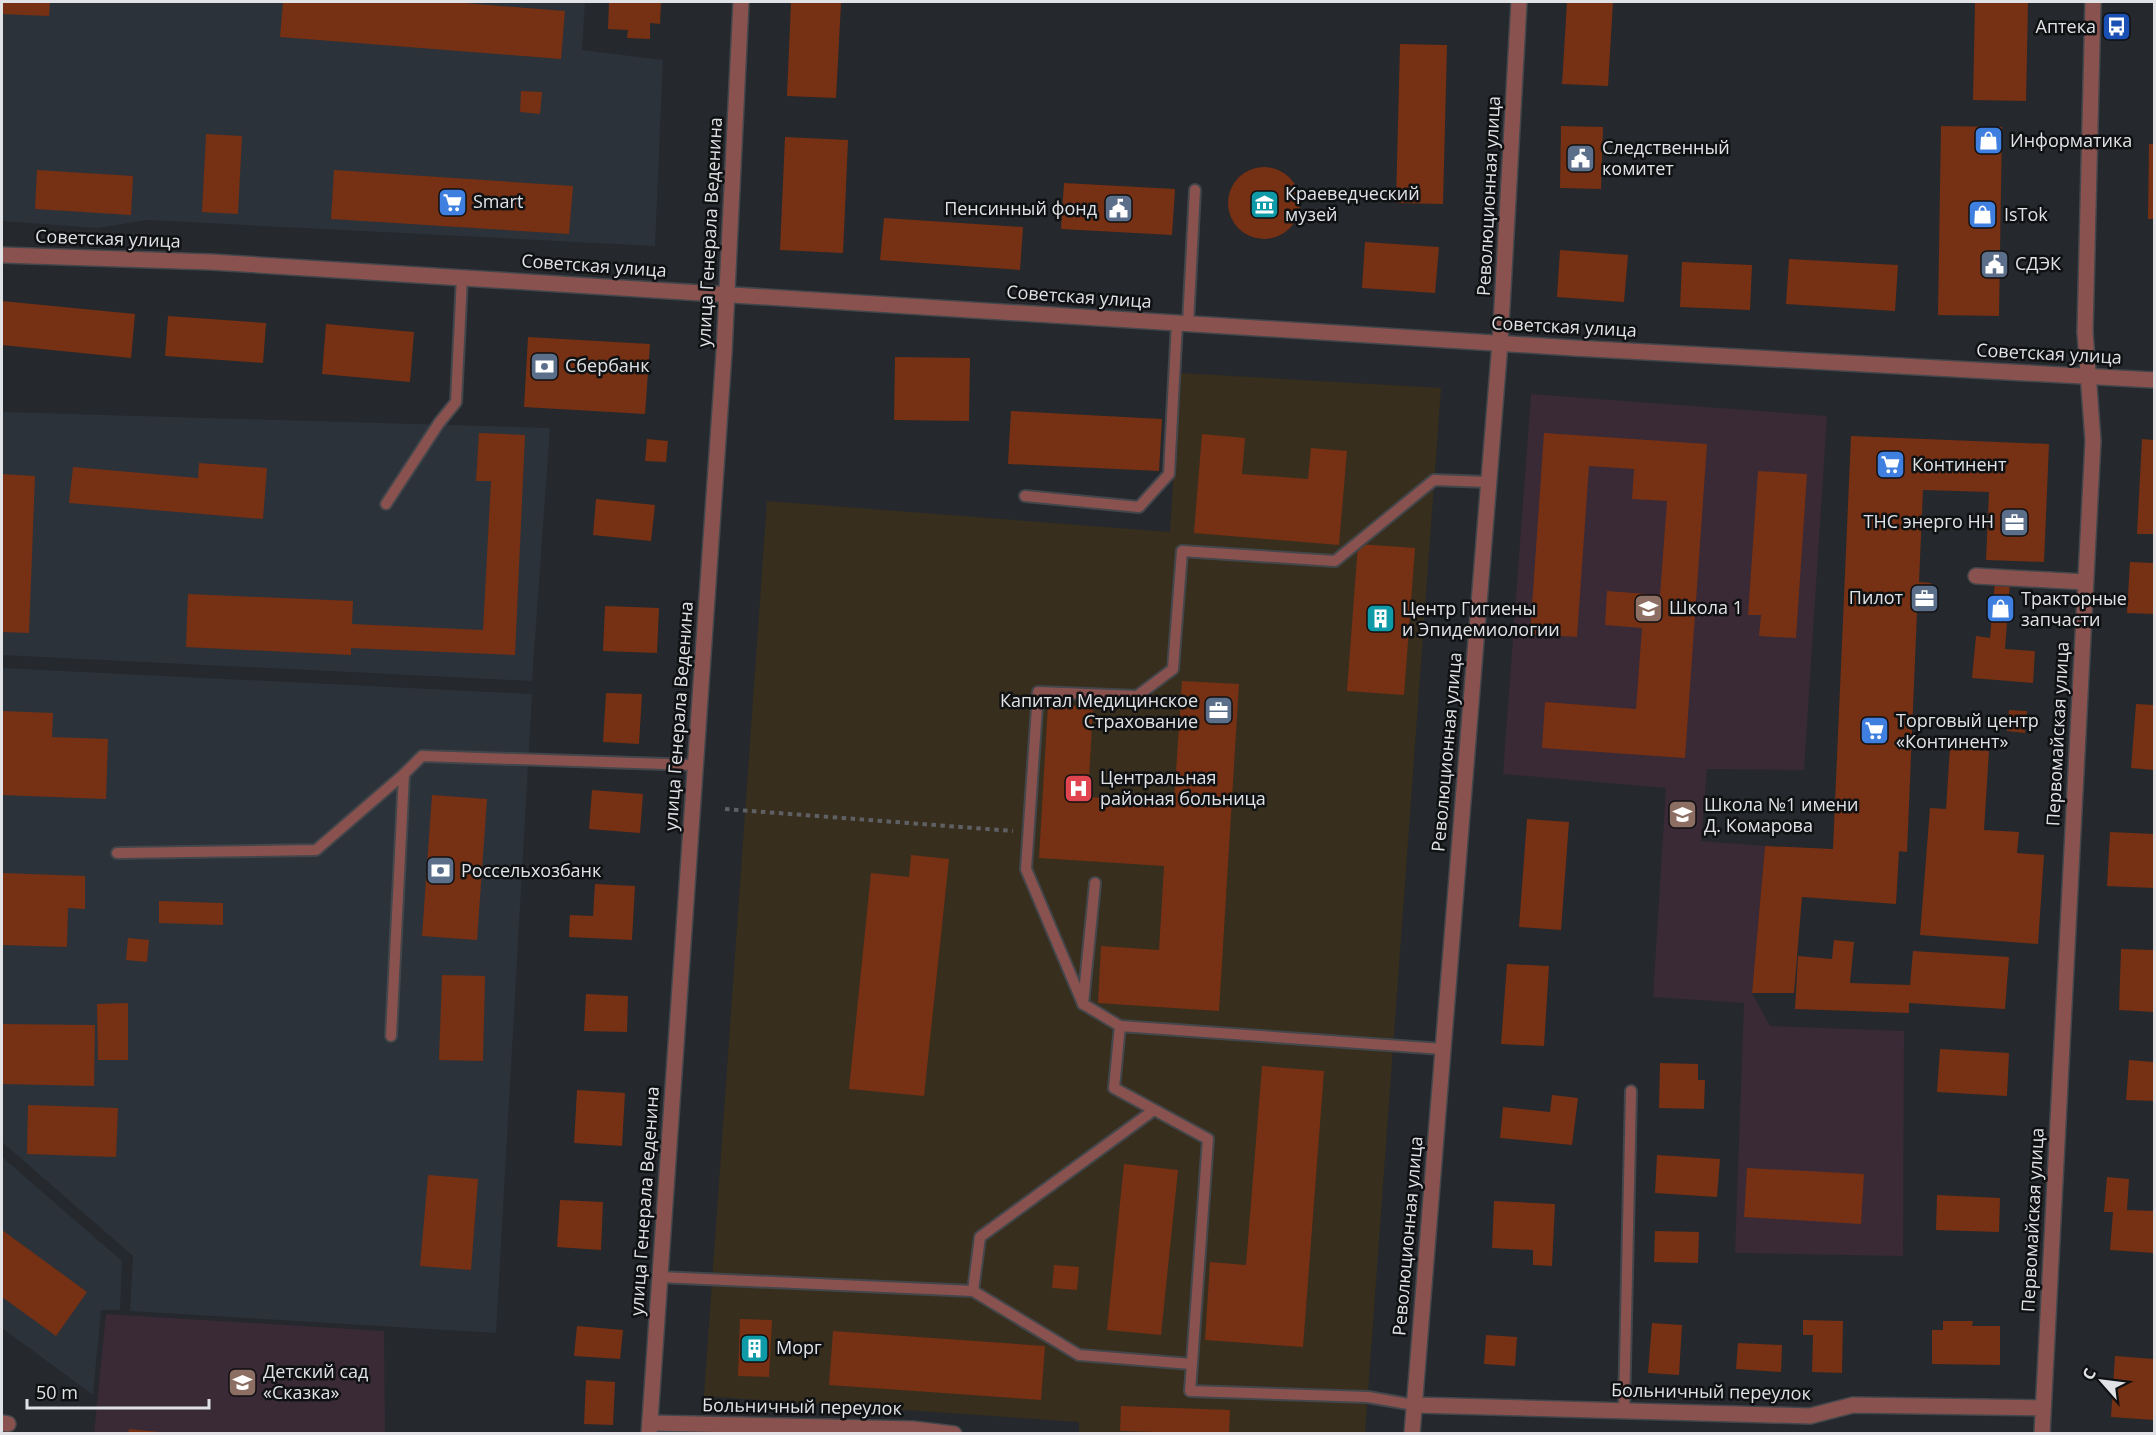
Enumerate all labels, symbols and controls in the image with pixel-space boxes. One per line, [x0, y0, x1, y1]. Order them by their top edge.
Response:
bus stop icon: Аптека [2101, 11, 2133, 43]
place label: Аптека [2036, 14, 2096, 38]
street label: Революционная улица [1471, 95, 1505, 297]
street label: улица Генерала Веденина [691, 116, 727, 347]
shop icon: Информатика [1973, 125, 2005, 157]
place label: Информатика [2010, 128, 2132, 152]
place label: Следственный комитет [1602, 135, 1730, 180]
public building icon: Следственный комитет [1565, 142, 1597, 174]
place label: Краеведческий музей [1285, 181, 1420, 226]
supermarket icon: Smart [436, 186, 468, 218]
museum icon: Краеведческий музей [1248, 188, 1280, 220]
place label: Smart [473, 189, 523, 213]
public building icon: Пенсинный фонд [1102, 193, 1134, 225]
place label: Пенсинный фонд [944, 196, 1097, 220]
shop icon: IsTok [1967, 199, 1999, 231]
place label: IsTok [2004, 202, 2048, 226]
street label: Советская улица [35, 223, 181, 253]
street label: Советская улица [521, 248, 668, 282]
public building icon: СДЭК [1978, 248, 2010, 280]
place label: СДЭК [2015, 251, 2061, 275]
street label: Советская улица [1006, 279, 1153, 313]
street label: Советская улица [1491, 310, 1637, 342]
street label: Советская улица [1976, 337, 2122, 369]
bank icon: Сбербанк [528, 350, 560, 382]
place label: Сбербанк [565, 353, 650, 377]
supermarket icon: Континент [1875, 449, 1907, 481]
place label: Континент [1912, 452, 2007, 476]
office icon: ТНС энерго НН [1999, 506, 2031, 538]
place label: ТНС энерго НН [1864, 509, 1994, 533]
office icon: Пилот [1908, 582, 1940, 614]
place label: Пилот [1849, 585, 1904, 609]
place label: Тракторные запчасти [2021, 586, 2127, 631]
school or university icon: Школа 1 [1632, 592, 1664, 624]
shop icon: Тракторные запчасти [1984, 593, 2016, 625]
place label: Школа 1 [1669, 595, 1743, 619]
place label: Центр Гигиены и Эпидемиологии [1402, 596, 1560, 641]
street label: улица Генерала Веденина [658, 600, 698, 832]
building icon: Центр Гигиены и Эпидемиологии [1365, 603, 1397, 635]
street label: Первомайская улица [2040, 641, 2074, 827]
street label: Революционная улица [1425, 651, 1467, 853]
place label: Капитал Медицинское Страхование [1000, 688, 1198, 733]
office icon: Капитал Медицинское Страхование [1203, 695, 1235, 727]
place label: Торговый центр «Континент» [1896, 708, 2039, 753]
supermarket icon: Торговый центр «Континент» [1859, 715, 1891, 747]
place label: Центральная районая больница [1100, 765, 1266, 810]
hospital icon: Центральная районая больница [1063, 772, 1095, 804]
place label: Школа №1 имени Д. Комарова [1704, 792, 1859, 837]
school or university icon: Школа №1 имени Д. Комарова [1667, 799, 1699, 831]
bank icon: Россельхозбанк [424, 855, 456, 887]
place label: Россельхозбанк [461, 858, 602, 882]
street label: улица Генерала Веденина [624, 1085, 664, 1317]
street label: Первомайская улица [2015, 1127, 2049, 1313]
street label: Революционная улица [1386, 1135, 1428, 1337]
building icon: Морг [739, 1332, 771, 1364]
place label: Морг [776, 1335, 822, 1359]
north arrow [2072, 1351, 2132, 1411]
place label: Детский сад «Сказка» [263, 1359, 368, 1404]
text: С [2077, 1364, 2101, 1384]
school or university icon: Детский сад «Сказка» [226, 1366, 258, 1398]
scale bar [27, 1372, 208, 1410]
street label: Больничный переулок [1611, 1377, 1812, 1405]
text: 50 m [36, 1380, 78, 1404]
street label: Больничный переулок [702, 1392, 903, 1420]

